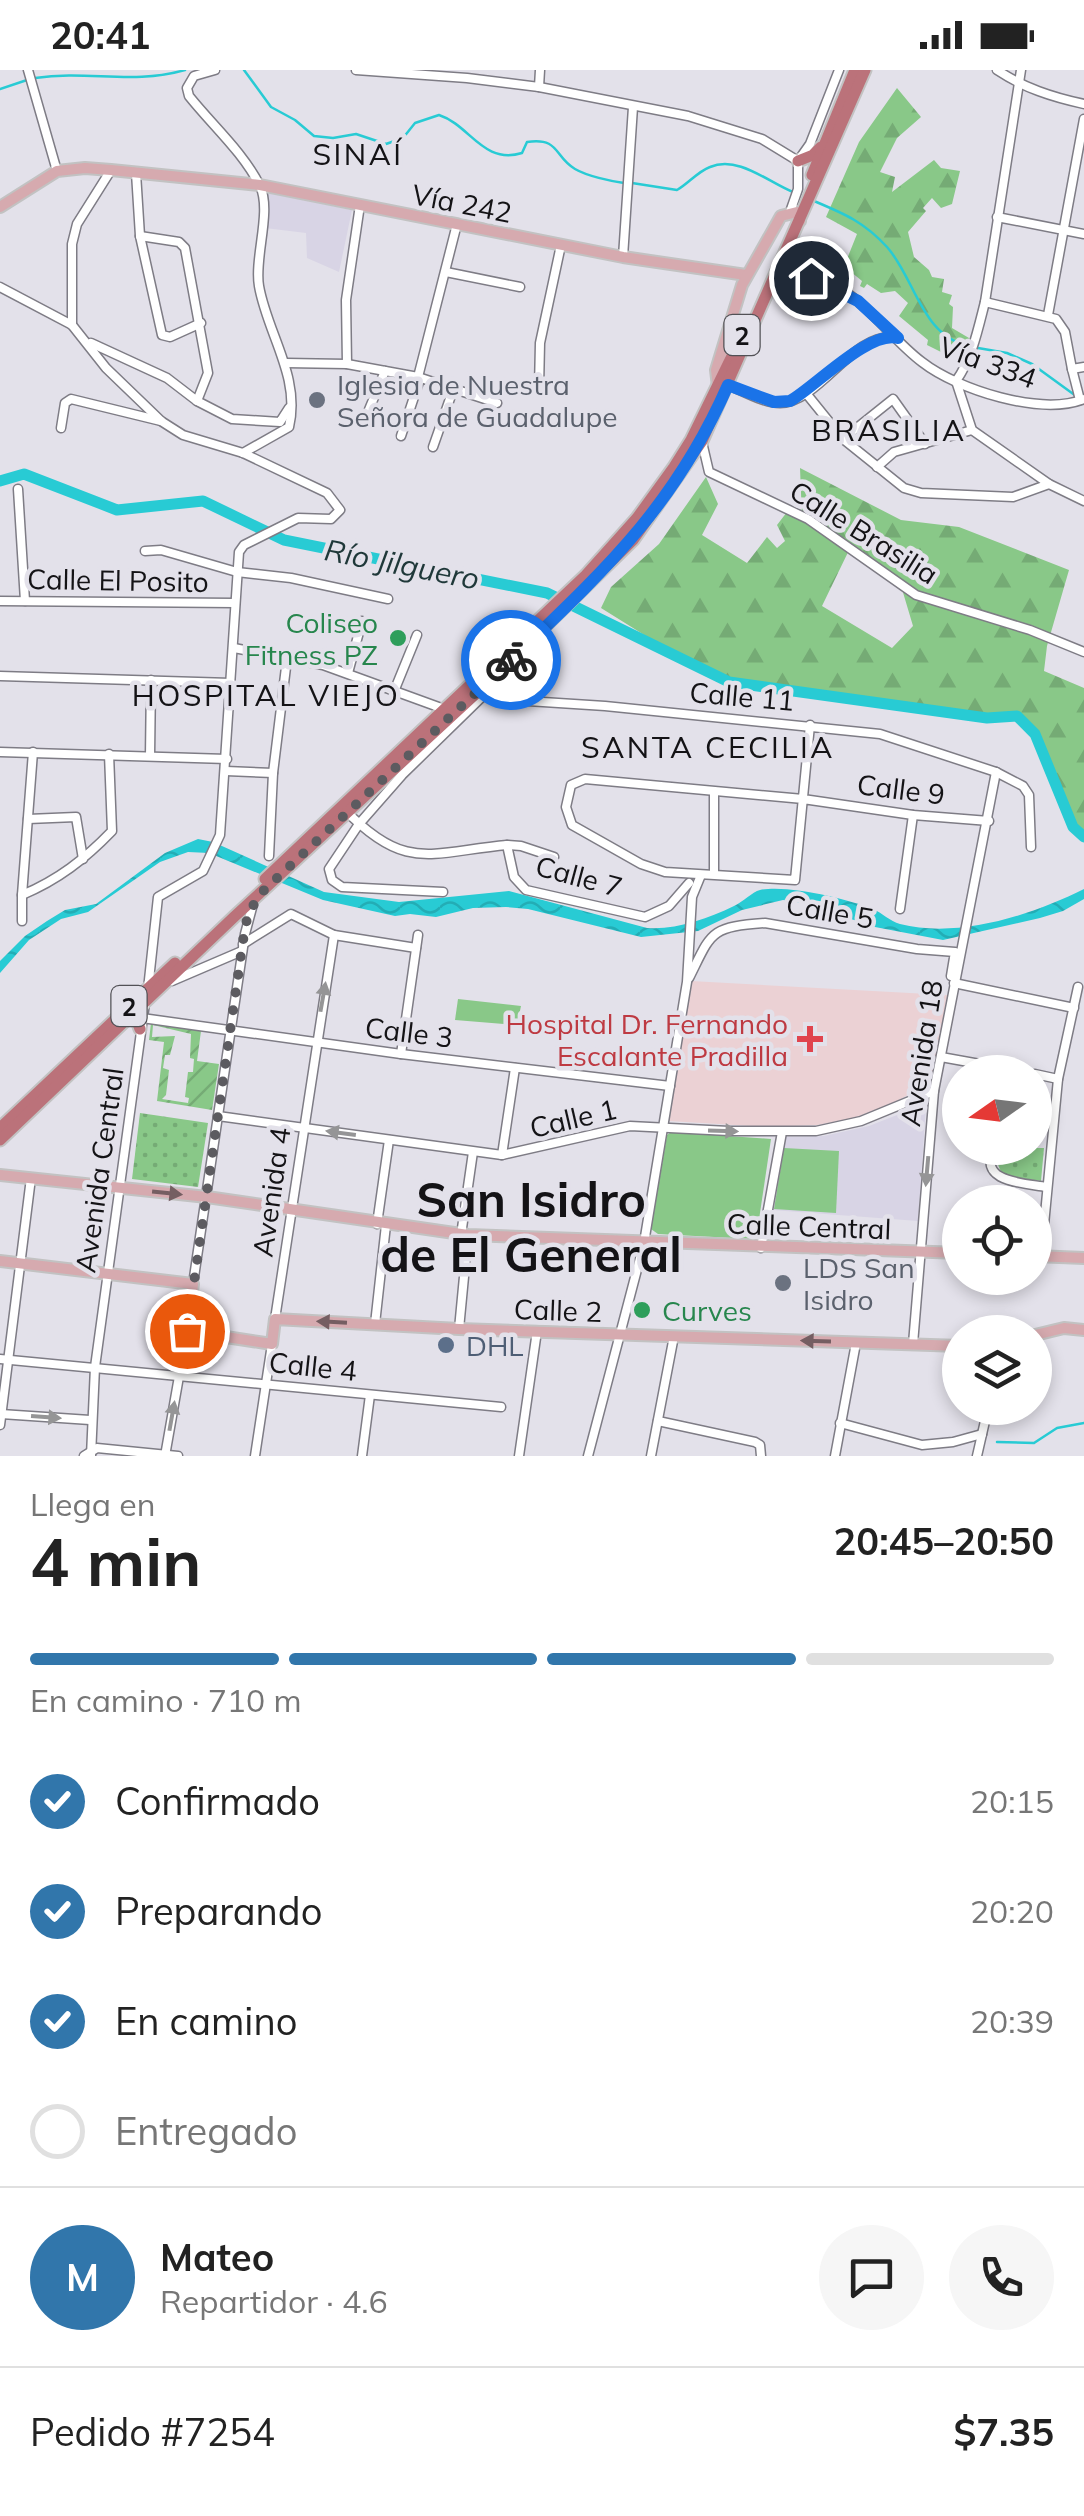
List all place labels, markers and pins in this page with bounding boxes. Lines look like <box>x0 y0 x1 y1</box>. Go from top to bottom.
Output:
pin <box>769 236 854 321</box>
place label: Iglesia de Nuestra Señora de Guadalupe <box>337 367 617 434</box>
marker: Iglesia de Nuestra Señora de Guadalupe <box>306 389 328 411</box>
place label: Coliseo Fitness PZ <box>245 605 378 672</box>
marker: Coliseo Fitness PZ <box>387 627 409 649</box>
place label: Hospital Dr. Fernando Escalante Pradilla <box>505 1006 788 1073</box>
marker: Hospital Dr. Fernando Escalante Pradilla <box>797 1026 823 1052</box>
place label: LDS San Isidro <box>803 1250 915 1317</box>
marker: LDS San Isidro <box>772 1272 794 1294</box>
pin <box>145 1289 230 1374</box>
place label: Curves <box>662 1293 752 1328</box>
marker: Curves <box>631 1299 653 1321</box>
place label: DHL <box>466 1328 524 1363</box>
marker: DHL <box>435 1334 457 1356</box>

